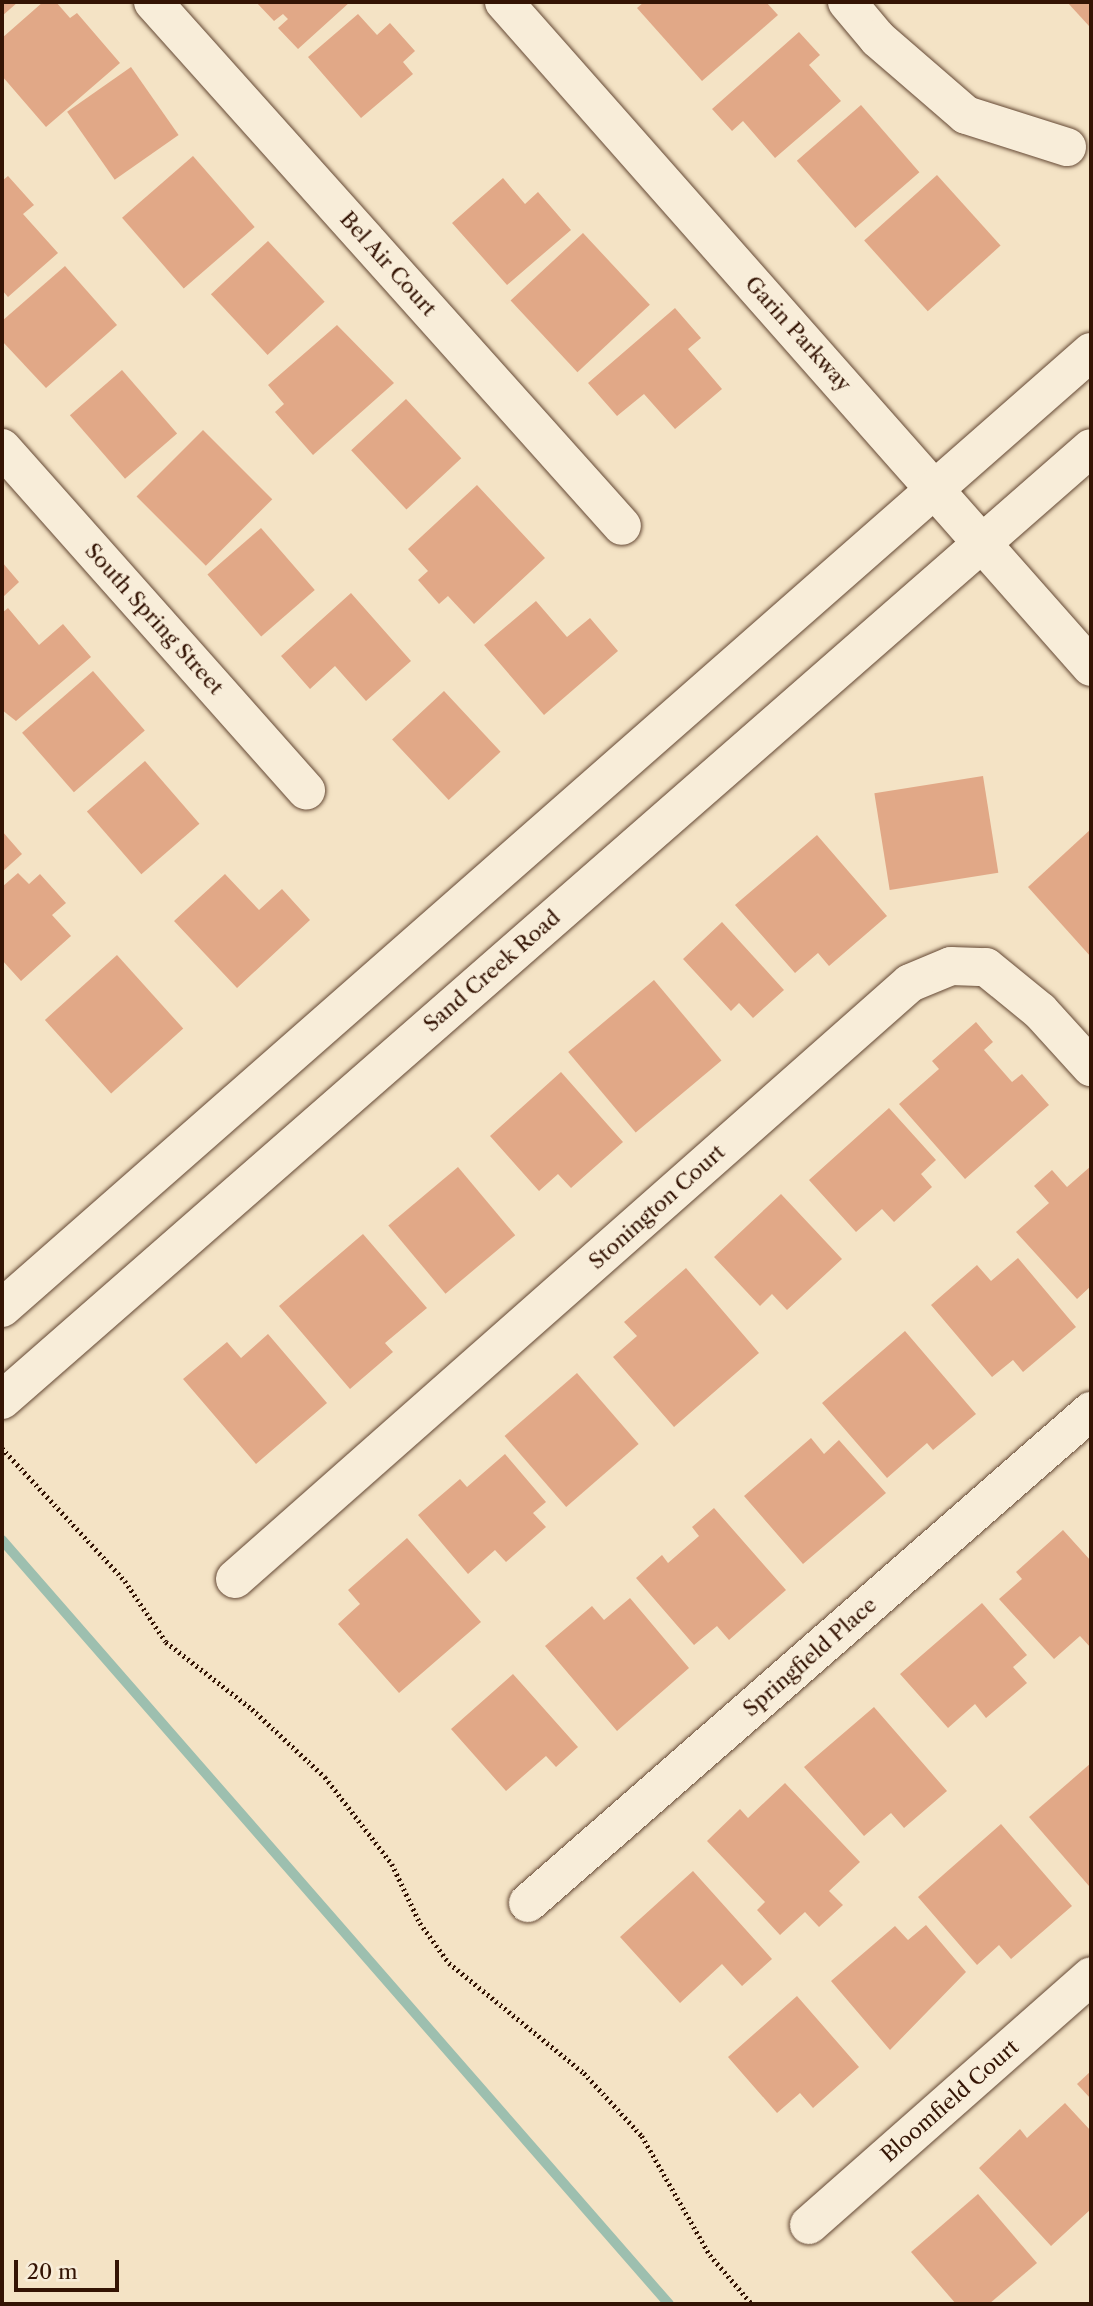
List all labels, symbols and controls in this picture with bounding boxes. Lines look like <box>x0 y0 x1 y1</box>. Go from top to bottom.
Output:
street label: Bel Air Court <box>334 206 442 322</box>
street label: Garin Parkway <box>740 271 856 397</box>
street label: South Spring Street <box>80 538 228 700</box>
street label: Sand Creek Road <box>418 905 566 1037</box>
street label: Stonington Court <box>584 1139 730 1275</box>
street label: Springfield Place <box>738 1592 882 1722</box>
street label: Bloomfield Court <box>876 2034 1024 2168</box>
scale bar <box>18 2246 122 2290</box>
text: 20 m <box>27 2259 78 2284</box>

